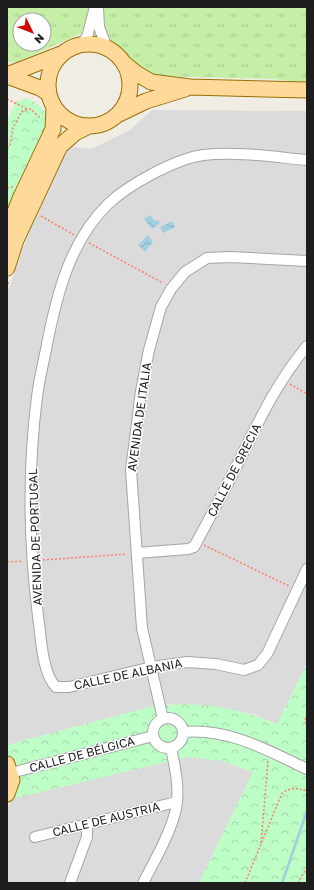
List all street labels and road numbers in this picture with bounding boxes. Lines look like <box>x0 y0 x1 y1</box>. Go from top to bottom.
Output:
street label: AVENIDA DE ITALIA <box>124 361 154 473</box>
street label: CALLE DE GRECIA <box>204 421 264 519</box>
street label: AVENIDA DE PORTUGAL <box>25 468 45 606</box>
street label: CALLE DE ALBANIA <box>72 655 184 693</box>
street label: CALLE DE BÉLGICA <box>28 733 136 775</box>
street label: CALLE DE AUSTRIA <box>51 798 161 840</box>

